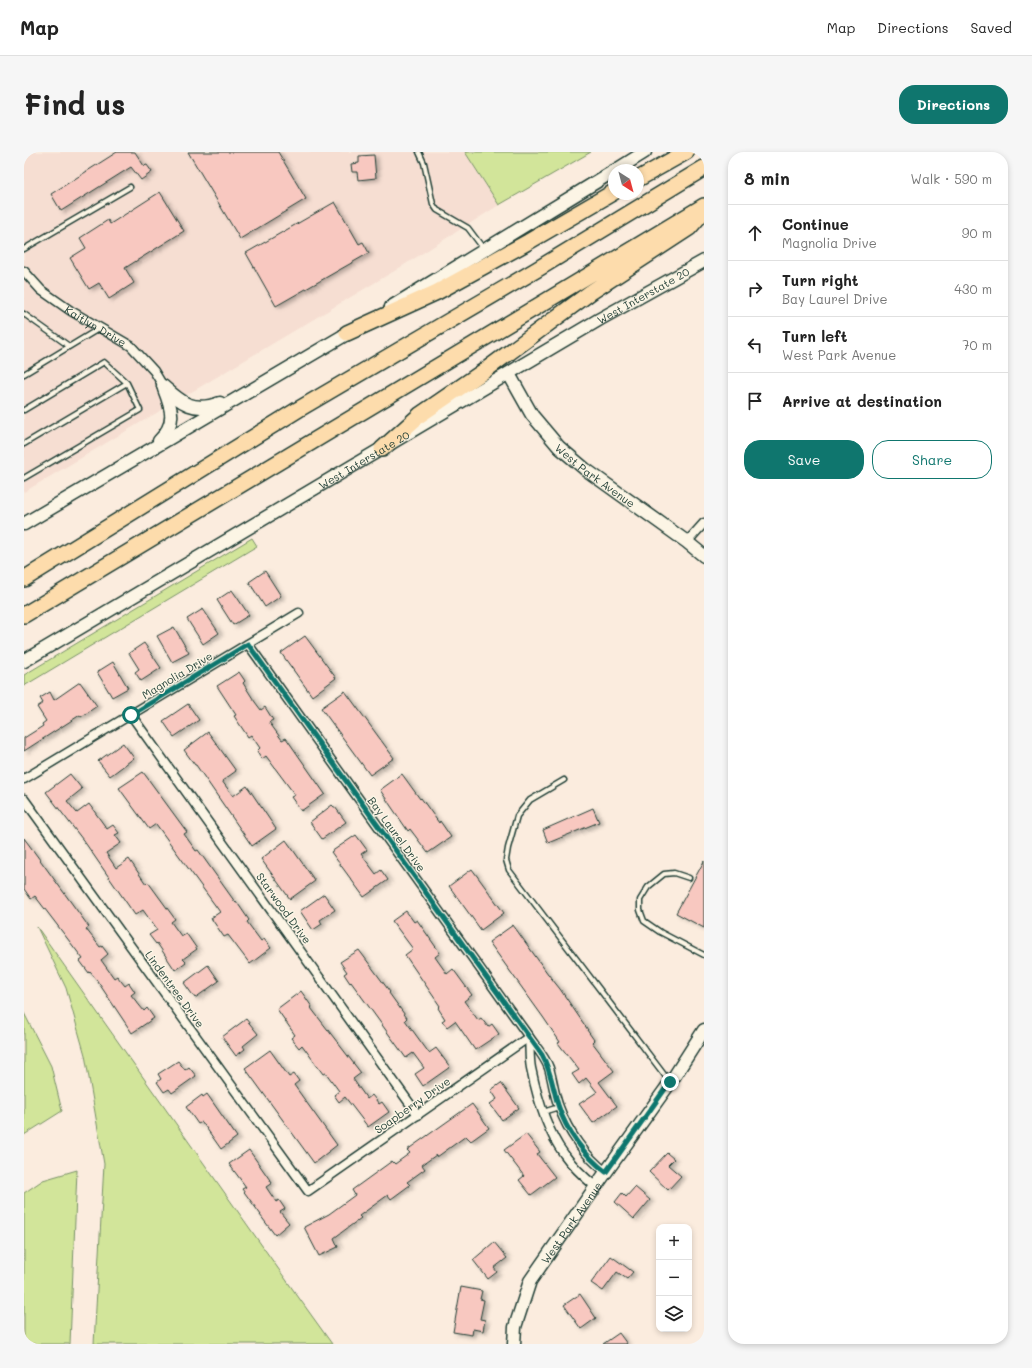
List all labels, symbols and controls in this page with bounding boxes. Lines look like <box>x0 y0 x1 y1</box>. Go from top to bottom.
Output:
text: Map <box>20 15 59 40</box>
text: Map <box>827 18 855 37</box>
text: Directions <box>877 18 948 37</box>
text: Saved <box>970 18 1012 37</box>
button: Directions <box>899 85 1008 124</box>
text: Find us <box>24 86 125 122</box>
north arrow <box>608 164 644 200</box>
text: 8 min <box>744 167 790 189</box>
text: Walk · 590 m <box>911 170 992 187</box>
text: Continue <box>782 214 849 234</box>
icon: ahead <box>744 222 766 244</box>
text: 90 m <box>962 224 992 241</box>
text: Magnolia Drive <box>782 234 877 251</box>
street label: West Interstate 20 <box>594 263 692 327</box>
text: Turn right <box>782 270 859 290</box>
icon: right <box>744 278 766 300</box>
text: 430 m <box>954 280 992 297</box>
text: Bay Laurel Drive <box>782 290 888 307</box>
street label: Kaitlyn Drive <box>62 302 130 350</box>
text: Turn left <box>782 326 847 346</box>
icon: left <box>744 334 766 356</box>
text: 70 m <box>962 336 992 353</box>
text: West Park Avenue <box>782 346 896 363</box>
icon: arrive <box>744 390 766 412</box>
text: Arrive at destination <box>782 391 942 411</box>
street label: West Interstate 20 <box>315 426 412 492</box>
street label: West Park Avenue <box>552 440 639 510</box>
button: Save <box>744 440 864 479</box>
button: Share <box>872 440 992 479</box>
street label: Magnolia Drive <box>139 648 215 702</box>
route start <box>122 706 140 724</box>
street label: Bay Laurel Drive <box>365 793 429 875</box>
street label: Starwood Drive <box>253 869 315 947</box>
street label: Lindentree Drive <box>142 947 208 1031</box>
street label: Soapberry Drive <box>371 1073 453 1137</box>
route end <box>661 1073 679 1091</box>
street label: West Park Avenue <box>537 1178 605 1266</box>
map controls <box>656 1224 692 1332</box>
button: + <box>656 1224 692 1260</box>
button: − <box>656 1260 692 1296</box>
button: layers <box>656 1296 692 1332</box>

